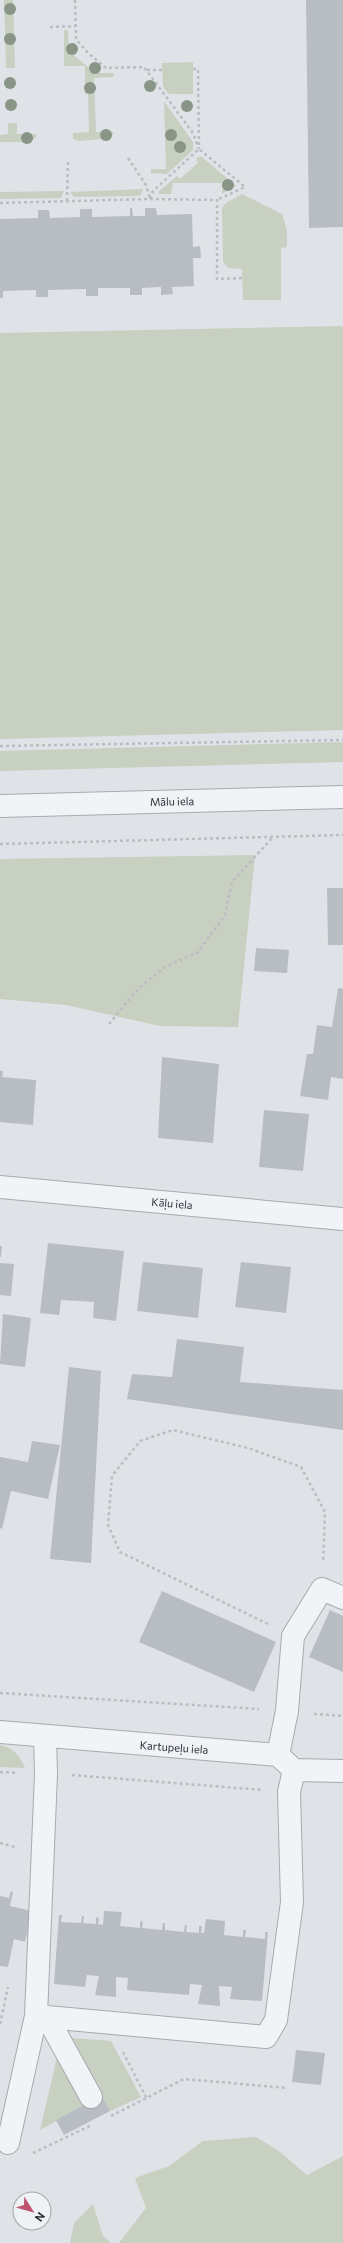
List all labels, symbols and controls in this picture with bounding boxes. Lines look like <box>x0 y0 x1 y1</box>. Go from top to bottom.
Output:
street label: Mālu iela <box>150 794 194 808</box>
street label: Kāļu iela <box>151 1195 193 1213</box>
street label: Kartupeļu iela <box>139 1738 209 1758</box>
north arrow <box>12 2191 52 2231</box>
text: N <box>33 2210 48 2225</box>

